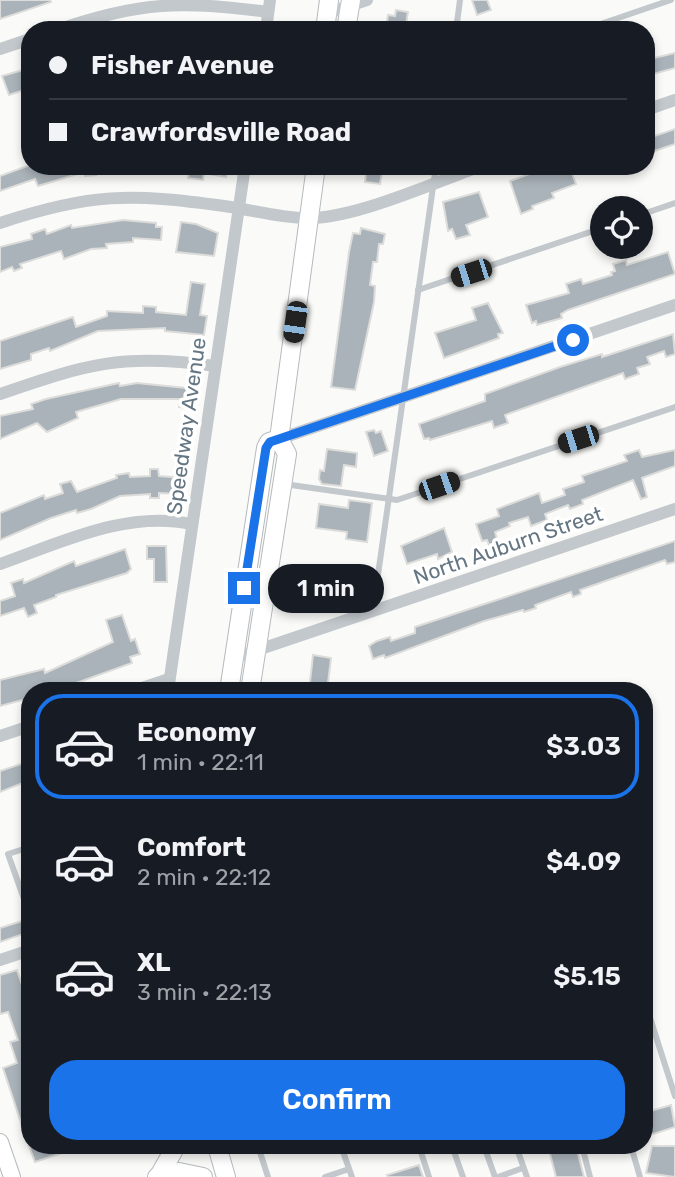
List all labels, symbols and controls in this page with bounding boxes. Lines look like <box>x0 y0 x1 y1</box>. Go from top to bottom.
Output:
text: Fisher Avenue <box>91 50 274 81</box>
text: Crawfordsville Road <box>91 117 351 148</box>
map controls <box>590 196 653 259</box>
button: locate <box>590 196 653 259</box>
car <box>448 257 495 289</box>
car <box>282 300 309 344</box>
route start <box>557 324 589 356</box>
street label: Speedway Avenue <box>161 336 211 516</box>
car <box>555 423 602 455</box>
car <box>416 469 463 503</box>
street label: North Auburn Street <box>410 501 606 589</box>
callout: 1 min <box>268 564 384 612</box>
route end <box>228 572 260 604</box>
text: 1 min <box>297 574 355 602</box>
icon: car <box>53 715 116 778</box>
text: Economy <box>137 717 256 748</box>
text: $3.03 <box>546 731 621 762</box>
text: 1 min · 22:11 <box>137 748 264 776</box>
icon: car <box>53 830 116 893</box>
text: Comfort <box>137 832 246 863</box>
text: $4.09 <box>546 846 621 877</box>
text: 2 min · 22:12 <box>137 863 271 891</box>
icon: car <box>53 945 116 1008</box>
text: XL <box>137 947 170 978</box>
text: $5.15 <box>553 961 621 992</box>
text: 3 min · 22:13 <box>137 978 272 1006</box>
button: Confirm <box>49 1060 625 1140</box>

